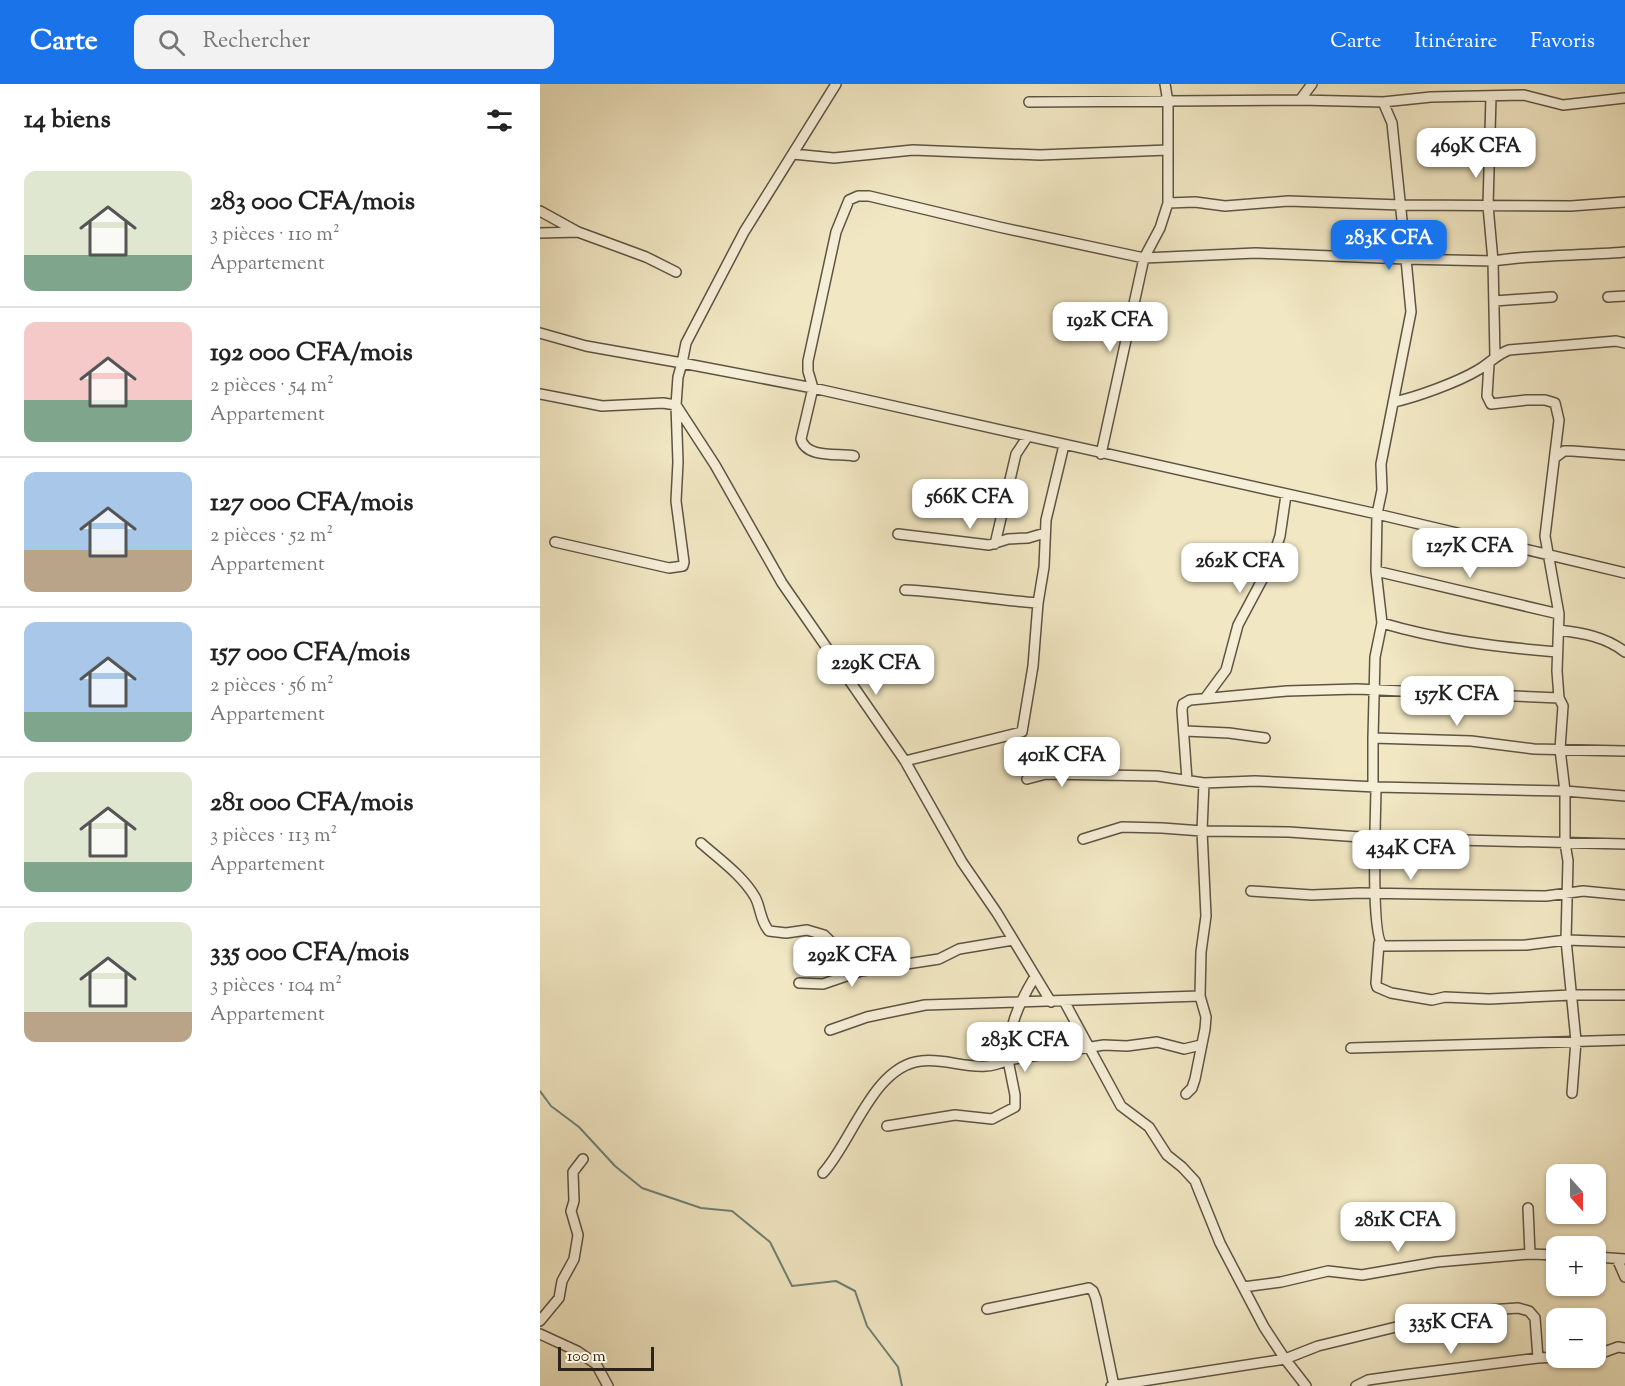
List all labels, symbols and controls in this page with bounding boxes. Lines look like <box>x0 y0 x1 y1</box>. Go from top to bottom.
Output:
search box <box>134 15 554 69</box>
text: Carte <box>30 22 98 62</box>
icon: search <box>155 26 188 59</box>
text: Rechercher <box>203 26 310 58</box>
text: Carte <box>1330 27 1381 57</box>
text: Itinéraire <box>1414 27 1497 57</box>
text: Favoris <box>1530 27 1595 57</box>
text: 14 biens <box>24 102 111 139</box>
icon: filters <box>483 104 516 137</box>
pin: 469K CFA <box>1414 128 1538 179</box>
text: 469K CFA <box>1431 133 1521 162</box>
text: 283 000 CFA/mois <box>210 184 415 221</box>
icon: home <box>72 195 144 267</box>
pin: 283K CFA <box>1327 220 1451 271</box>
text: 3 pièces · 110 m² <box>210 221 340 250</box>
text: 283K CFA <box>1345 225 1433 254</box>
text: Appartement <box>210 250 325 279</box>
pin: 192K CFA <box>1048 302 1172 353</box>
text: 192K CFA <box>1067 307 1153 336</box>
text: 192 000 CFA/mois <box>210 335 413 372</box>
icon: home <box>72 346 144 418</box>
text: 2 pièces · 54 m² <box>210 372 334 401</box>
text: Appartement <box>210 401 325 430</box>
pin: 566K CFA <box>908 479 1032 530</box>
text: 566K CFA <box>926 484 1014 513</box>
text: 127 000 CFA/mois <box>210 485 413 522</box>
icon: home <box>72 496 144 568</box>
text: 2 pièces · 52 m² <box>210 522 333 551</box>
pin: 127K CFA <box>1408 528 1532 579</box>
text: 127K CFA <box>1426 533 1514 562</box>
pin: 262K CFA <box>1178 543 1302 594</box>
text: 262K CFA <box>1195 548 1285 577</box>
text: Appartement <box>210 551 325 580</box>
text: 157 000 CFA/mois <box>210 635 410 672</box>
pin: 229K CFA <box>814 645 938 696</box>
icon: home <box>72 646 144 718</box>
text: 229K CFA <box>831 650 921 679</box>
text: 2 pièces · 56 m² <box>210 672 334 701</box>
pin: 157K CFA <box>1395 676 1519 727</box>
text: 157K CFA <box>1415 681 1499 710</box>
text: Appartement <box>210 701 325 730</box>
pin: 401K CFA <box>1000 737 1124 788</box>
text: 401K CFA <box>1018 742 1106 771</box>
text: 281 000 CFA/mois <box>210 785 413 822</box>
icon: home <box>72 796 144 868</box>
text: 3 pièces · 113 m² <box>210 822 337 851</box>
pin: 434K CFA <box>1349 830 1473 881</box>
text: 434K CFA <box>1366 835 1456 864</box>
text: Appartement <box>210 851 325 880</box>
text: 335 000 CFA/mois <box>210 935 409 972</box>
pin: 292K CFA <box>790 937 914 988</box>
text: 292K CFA <box>807 942 897 971</box>
icon: home <box>72 946 144 1018</box>
text: 3 pièces · 104 m² <box>210 972 342 1001</box>
text: Appartement <box>210 1001 325 1030</box>
pin: 283K CFA <box>963 1022 1087 1073</box>
text: 283K CFA <box>981 1027 1069 1056</box>
north arrow <box>1546 1164 1606 1224</box>
map controls <box>1546 1164 1606 1368</box>
pin: 281K CFA <box>1336 1202 1460 1253</box>
text: 281K CFA <box>1354 1207 1442 1236</box>
button: + <box>1546 1236 1606 1296</box>
pin: 335K CFA <box>1389 1304 1513 1355</box>
button: − <box>1546 1308 1606 1368</box>
text: 335K CFA <box>1409 1309 1493 1338</box>
scale bar <box>558 1344 654 1372</box>
text: 100 m <box>567 1346 606 1369</box>

